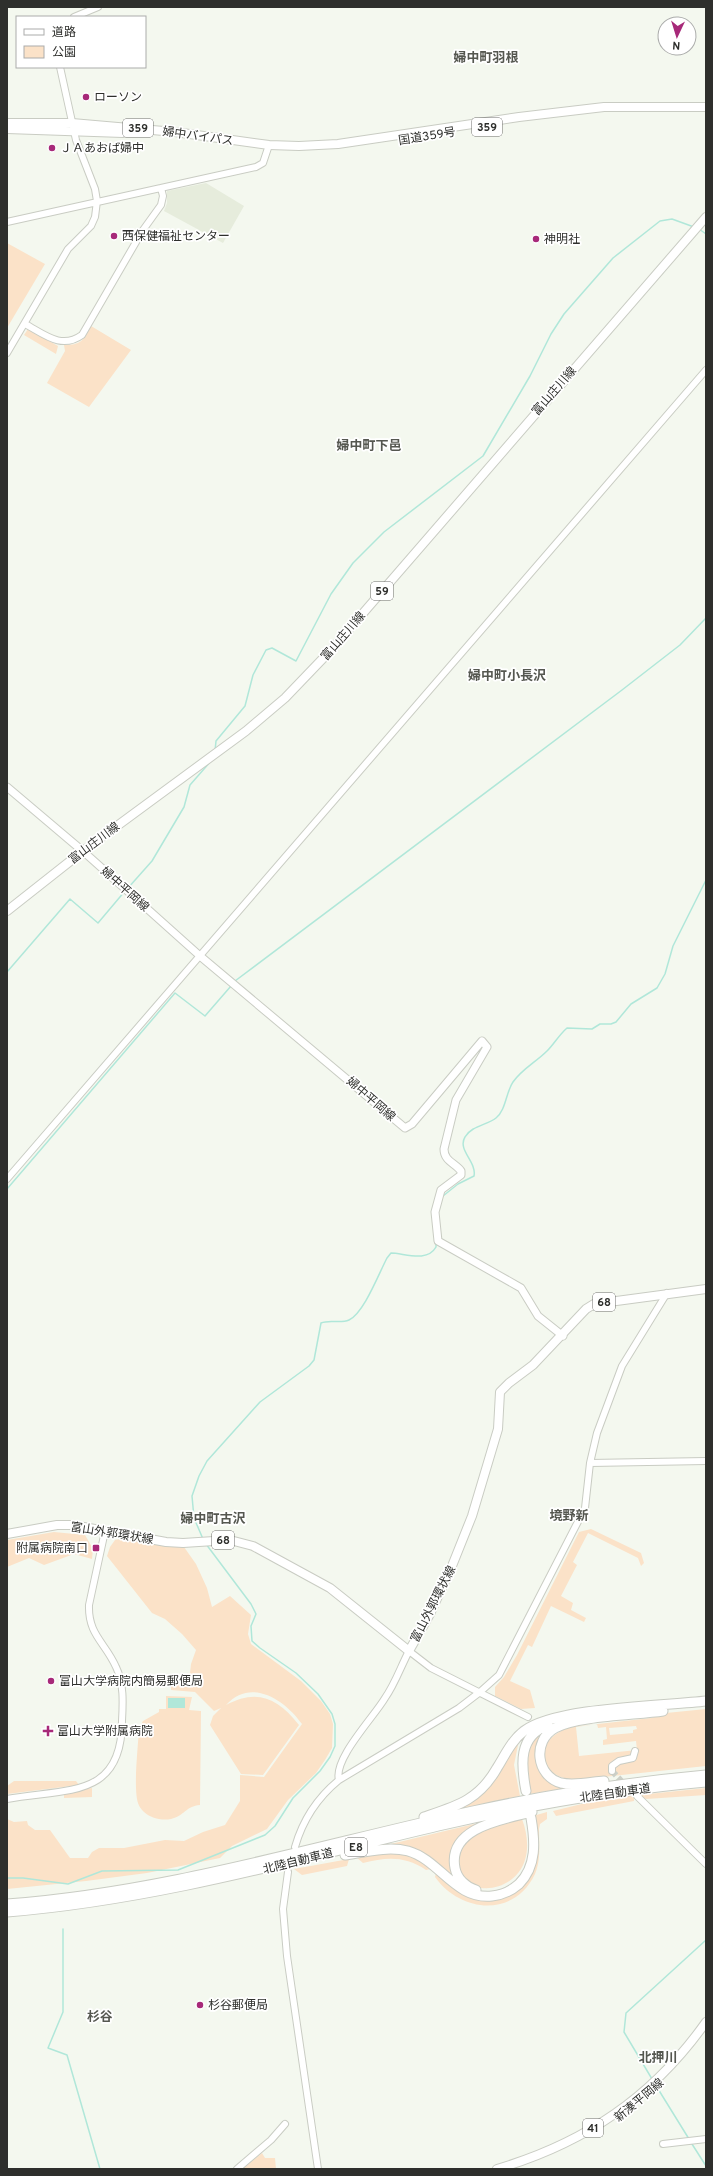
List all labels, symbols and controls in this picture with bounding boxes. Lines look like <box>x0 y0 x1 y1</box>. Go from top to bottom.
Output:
legend <box>16 16 146 68</box>
north arrow <box>657 16 697 56</box>
text: 道路 <box>52 25 76 41</box>
text: N <box>672 38 681 52</box>
text: 公園 <box>52 45 76 61</box>
district label: 婦中町羽根 <box>453 50 519 67</box>
place label: ローソン <box>94 90 142 106</box>
marker: ローソン <box>81 92 91 102</box>
road number: 359 <box>472 118 502 136</box>
road number: 359 <box>123 119 153 137</box>
street label: 婦中バイパス <box>161 124 235 150</box>
street label: 国道359号 <box>397 125 457 149</box>
place label: ＪＡあおば婦中 <box>60 141 144 157</box>
marker: ＪＡあおば婦中 <box>47 143 57 153</box>
place label: 西保健福祉センター <box>122 229 230 245</box>
marker: 西保健福祉センター <box>109 231 119 241</box>
place label: 神明社 <box>544 232 580 248</box>
marker: 神明社 <box>531 234 541 244</box>
street label: 富山庄川線 <box>529 364 580 420</box>
district label: 婦中町下邑 <box>336 438 402 455</box>
road number: 59 <box>371 582 393 600</box>
street label: 富山庄川線 <box>318 609 369 665</box>
district label: 婦中町小長沢 <box>468 668 546 685</box>
street label: 富山庄川線 <box>66 819 123 868</box>
street label: 婦中平岡線 <box>97 864 152 916</box>
street label: 婦中平岡線 <box>342 1074 398 1125</box>
road number: 68 <box>593 1293 615 1311</box>
district label: 境野新 <box>549 1508 589 1525</box>
district label: 婦中町古沢 <box>180 1511 246 1528</box>
street label: 富山外郭環状線 <box>69 1520 155 1548</box>
road number: 68 <box>212 1531 234 1549</box>
place label: 附属病院南口 <box>16 1541 88 1557</box>
marker: 附属病院南口 <box>91 1543 101 1553</box>
street label: 富山外郭環状線 <box>408 1563 460 1646</box>
place label: 富山大学病院内簡易郵便局 <box>59 1674 203 1690</box>
marker: 富山大学病院内簡易郵便局 <box>46 1676 56 1686</box>
place label: 富山大学附属病院 <box>57 1724 153 1740</box>
marker: 富山大学附属病院 <box>42 1725 54 1737</box>
street label: 北陸自動車道 <box>578 1781 652 1807</box>
road number: E8 <box>345 1838 367 1856</box>
street label: 北陸自動車道 <box>261 1845 335 1878</box>
place label: 杉谷郵便局 <box>208 1998 268 2014</box>
marker: 杉谷郵便局 <box>195 2000 205 2010</box>
district label: 杉谷 <box>87 2010 113 2026</box>
district label: 北押川 <box>638 2050 678 2067</box>
street label: 新湊平岡線 <box>612 2075 668 2126</box>
road number: 41 <box>583 2119 603 2137</box>

